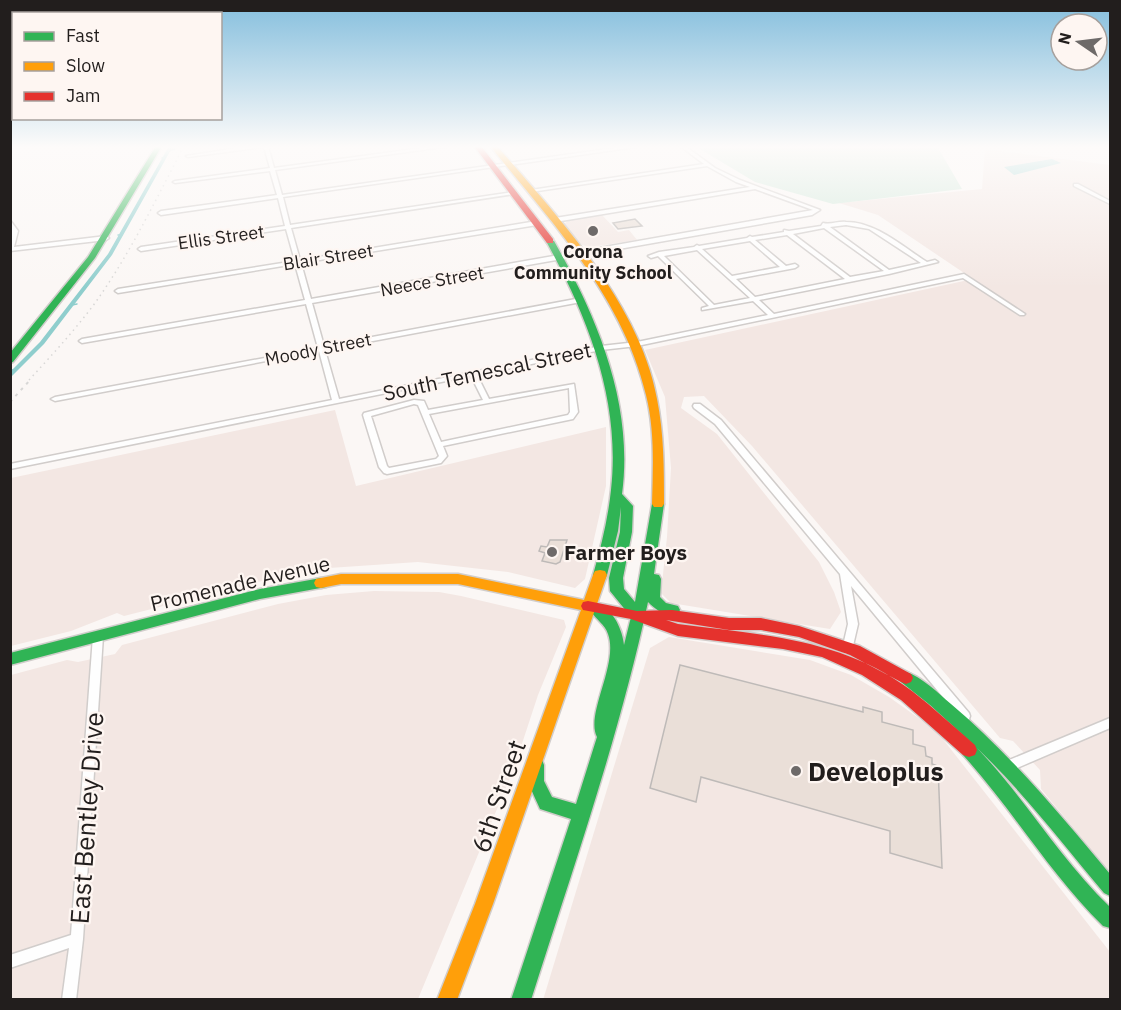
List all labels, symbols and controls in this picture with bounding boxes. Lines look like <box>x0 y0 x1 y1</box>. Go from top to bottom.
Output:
legend <box>12 12 222 120</box>
north arrow <box>1049 12 1109 72</box>
text: Fast <box>66 24 100 47</box>
text: N <box>1053 30 1076 46</box>
text: Slow <box>66 54 105 77</box>
text: Jam <box>66 84 101 107</box>
street label: Ellis Street <box>176 220 266 254</box>
marker: Corona Community School <box>586 224 600 238</box>
street label: Blair Street <box>281 239 375 275</box>
place label: Corona Community School <box>514 240 673 284</box>
street label: Neece Street <box>378 261 486 301</box>
street label: Moody Street <box>263 327 373 371</box>
street label: South Temescal Street <box>380 335 594 407</box>
place label: Farmer Boys <box>564 538 687 566</box>
marker: Farmer Boys <box>545 545 559 559</box>
street label: Promenade Avenue <box>147 549 333 617</box>
street label: East Bentley Drive <box>62 711 110 925</box>
street label: 6th Street <box>463 735 533 857</box>
place label: Developlus <box>808 754 944 788</box>
marker: Developlus <box>789 764 803 778</box>

